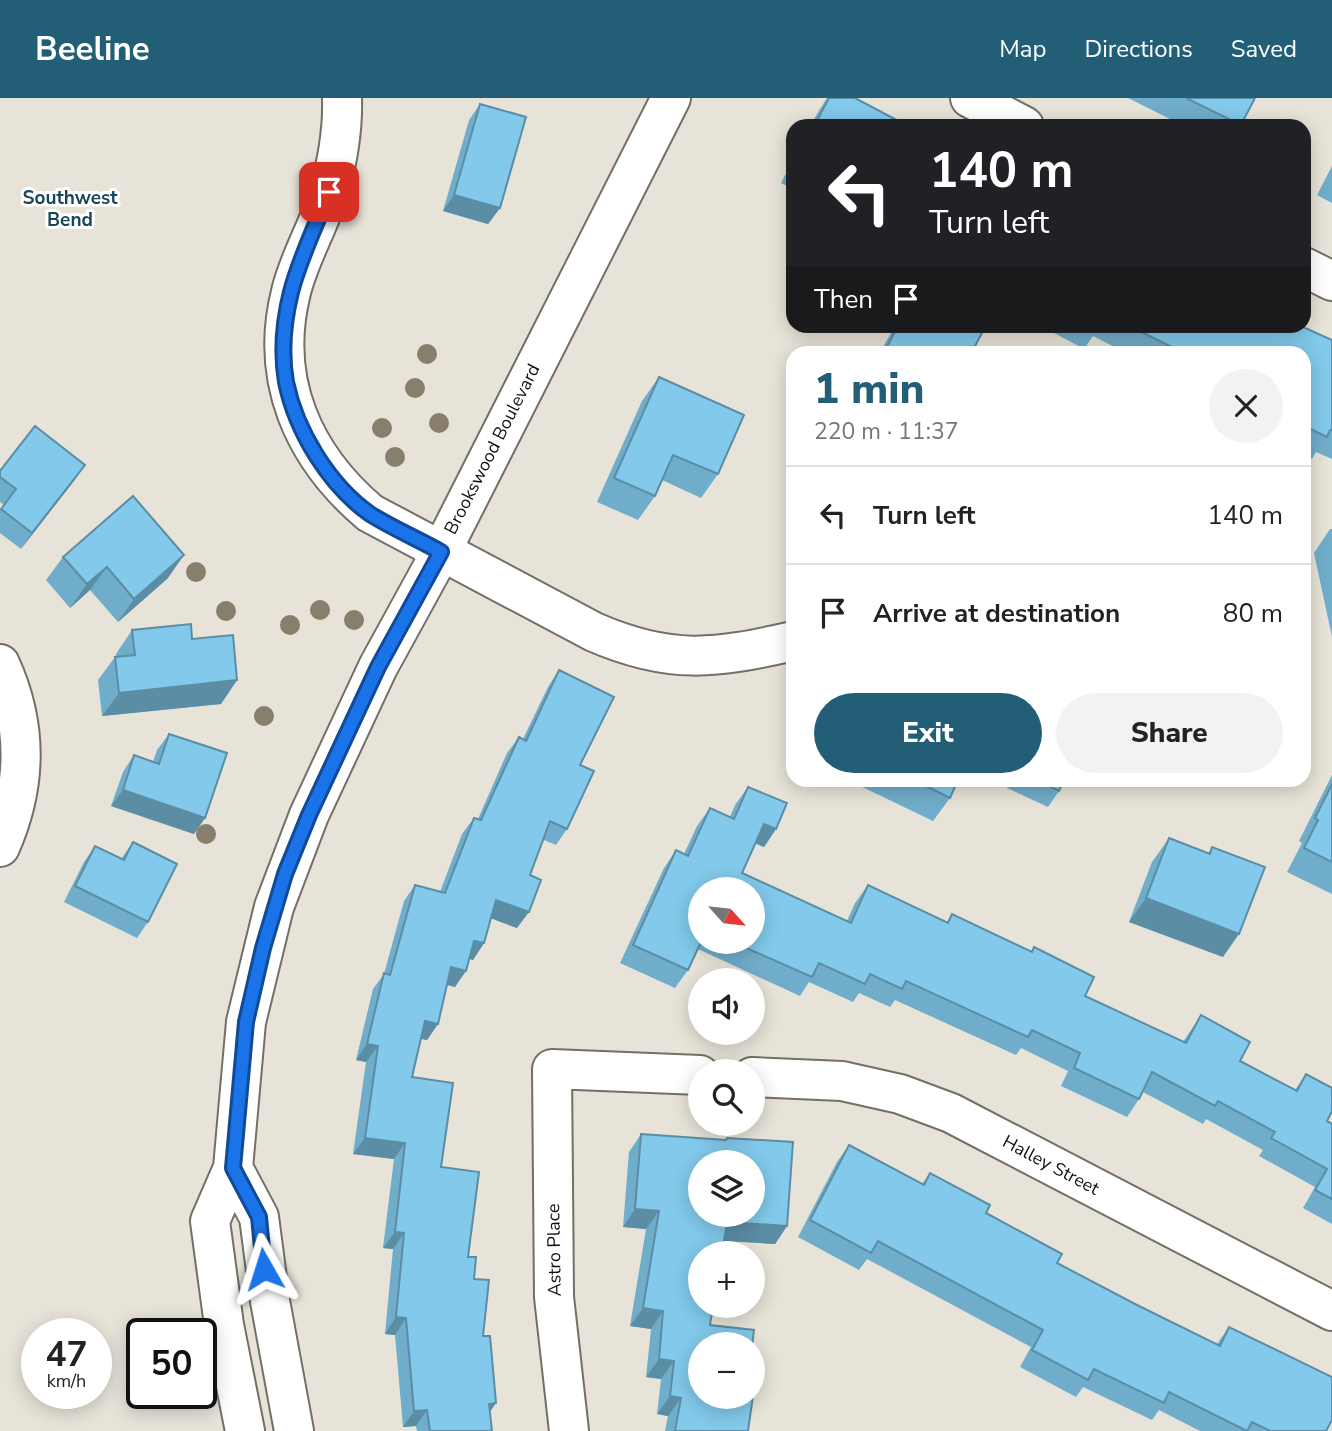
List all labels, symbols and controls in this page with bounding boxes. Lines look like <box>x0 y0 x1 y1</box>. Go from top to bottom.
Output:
text: Beeline <box>35 27 150 72</box>
text: Map <box>999 33 1046 65</box>
text: Directions <box>1084 33 1193 65</box>
text: Saved <box>1231 33 1297 65</box>
text: 140 m <box>929 137 1073 204</box>
icon: left <box>814 147 905 238</box>
pin <box>299 162 359 222</box>
icon: arrive <box>310 173 348 211</box>
district label: Southwest Bend <box>22 185 118 233</box>
text: Turn left <box>929 201 1049 244</box>
icon: arrive <box>887 280 925 318</box>
text: Then <box>814 282 873 317</box>
street label: Brookswood Boulevard <box>439 360 545 538</box>
text: 1 min <box>814 361 924 418</box>
button: close <box>1209 369 1283 443</box>
text: 220 m · 11:37 <box>814 416 959 447</box>
icon: left <box>814 496 852 534</box>
text: Turn left <box>873 498 976 533</box>
text: 140 m <box>1207 498 1283 533</box>
icon: arrive <box>814 594 852 632</box>
text: Arrive at destination <box>873 596 1120 631</box>
text: 80 m <box>1223 596 1283 631</box>
button: Exit <box>814 693 1042 773</box>
button: Share <box>1056 693 1283 773</box>
north arrow <box>688 877 765 954</box>
map controls <box>688 877 765 1409</box>
button: sound <box>688 968 765 1045</box>
button: search <box>688 1059 765 1136</box>
street label: Halley Street <box>998 1129 1104 1201</box>
button: layers <box>688 1150 765 1227</box>
street label: Astro Place <box>541 1203 567 1297</box>
position arrow <box>227 1232 301 1306</box>
button: + <box>688 1241 765 1318</box>
speed limit sign: 50 <box>126 1318 217 1409</box>
text: 47 <box>45 1331 88 1378</box>
button: − <box>688 1332 765 1409</box>
text: km/h <box>47 1369 86 1393</box>

